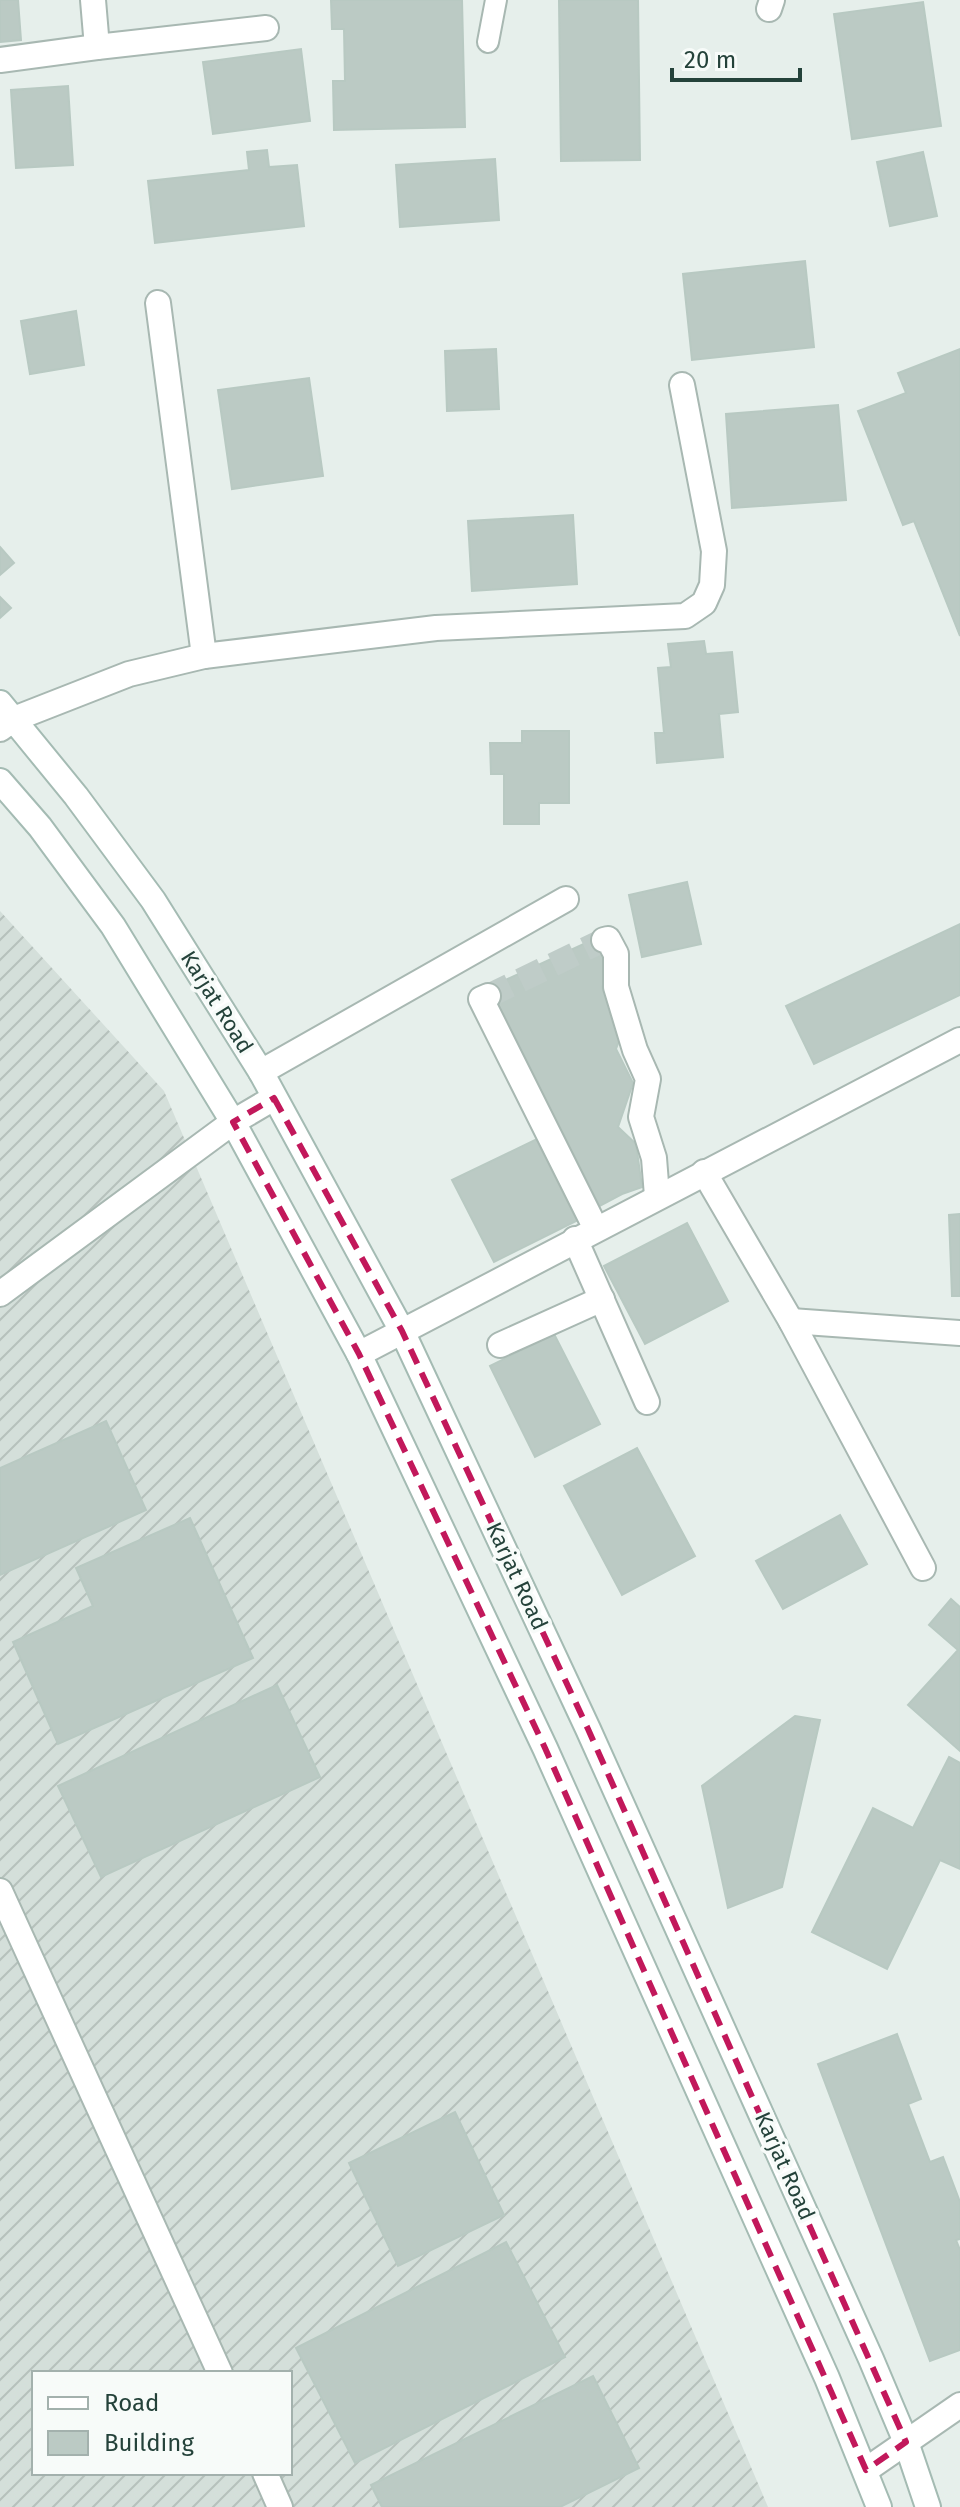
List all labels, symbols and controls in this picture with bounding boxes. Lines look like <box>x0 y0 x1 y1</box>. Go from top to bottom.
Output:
scale bar <box>672 32 800 82</box>
text: 20 m <box>684 46 736 74</box>
street label: Karjat Road <box>175 946 259 1058</box>
street label: Karjat Road <box>480 1518 554 1634</box>
street label: Karjat Road <box>749 2108 821 2224</box>
legend <box>32 2371 292 2475</box>
text: Road <box>104 2389 159 2417</box>
text: Building <box>104 2429 194 2457</box>

